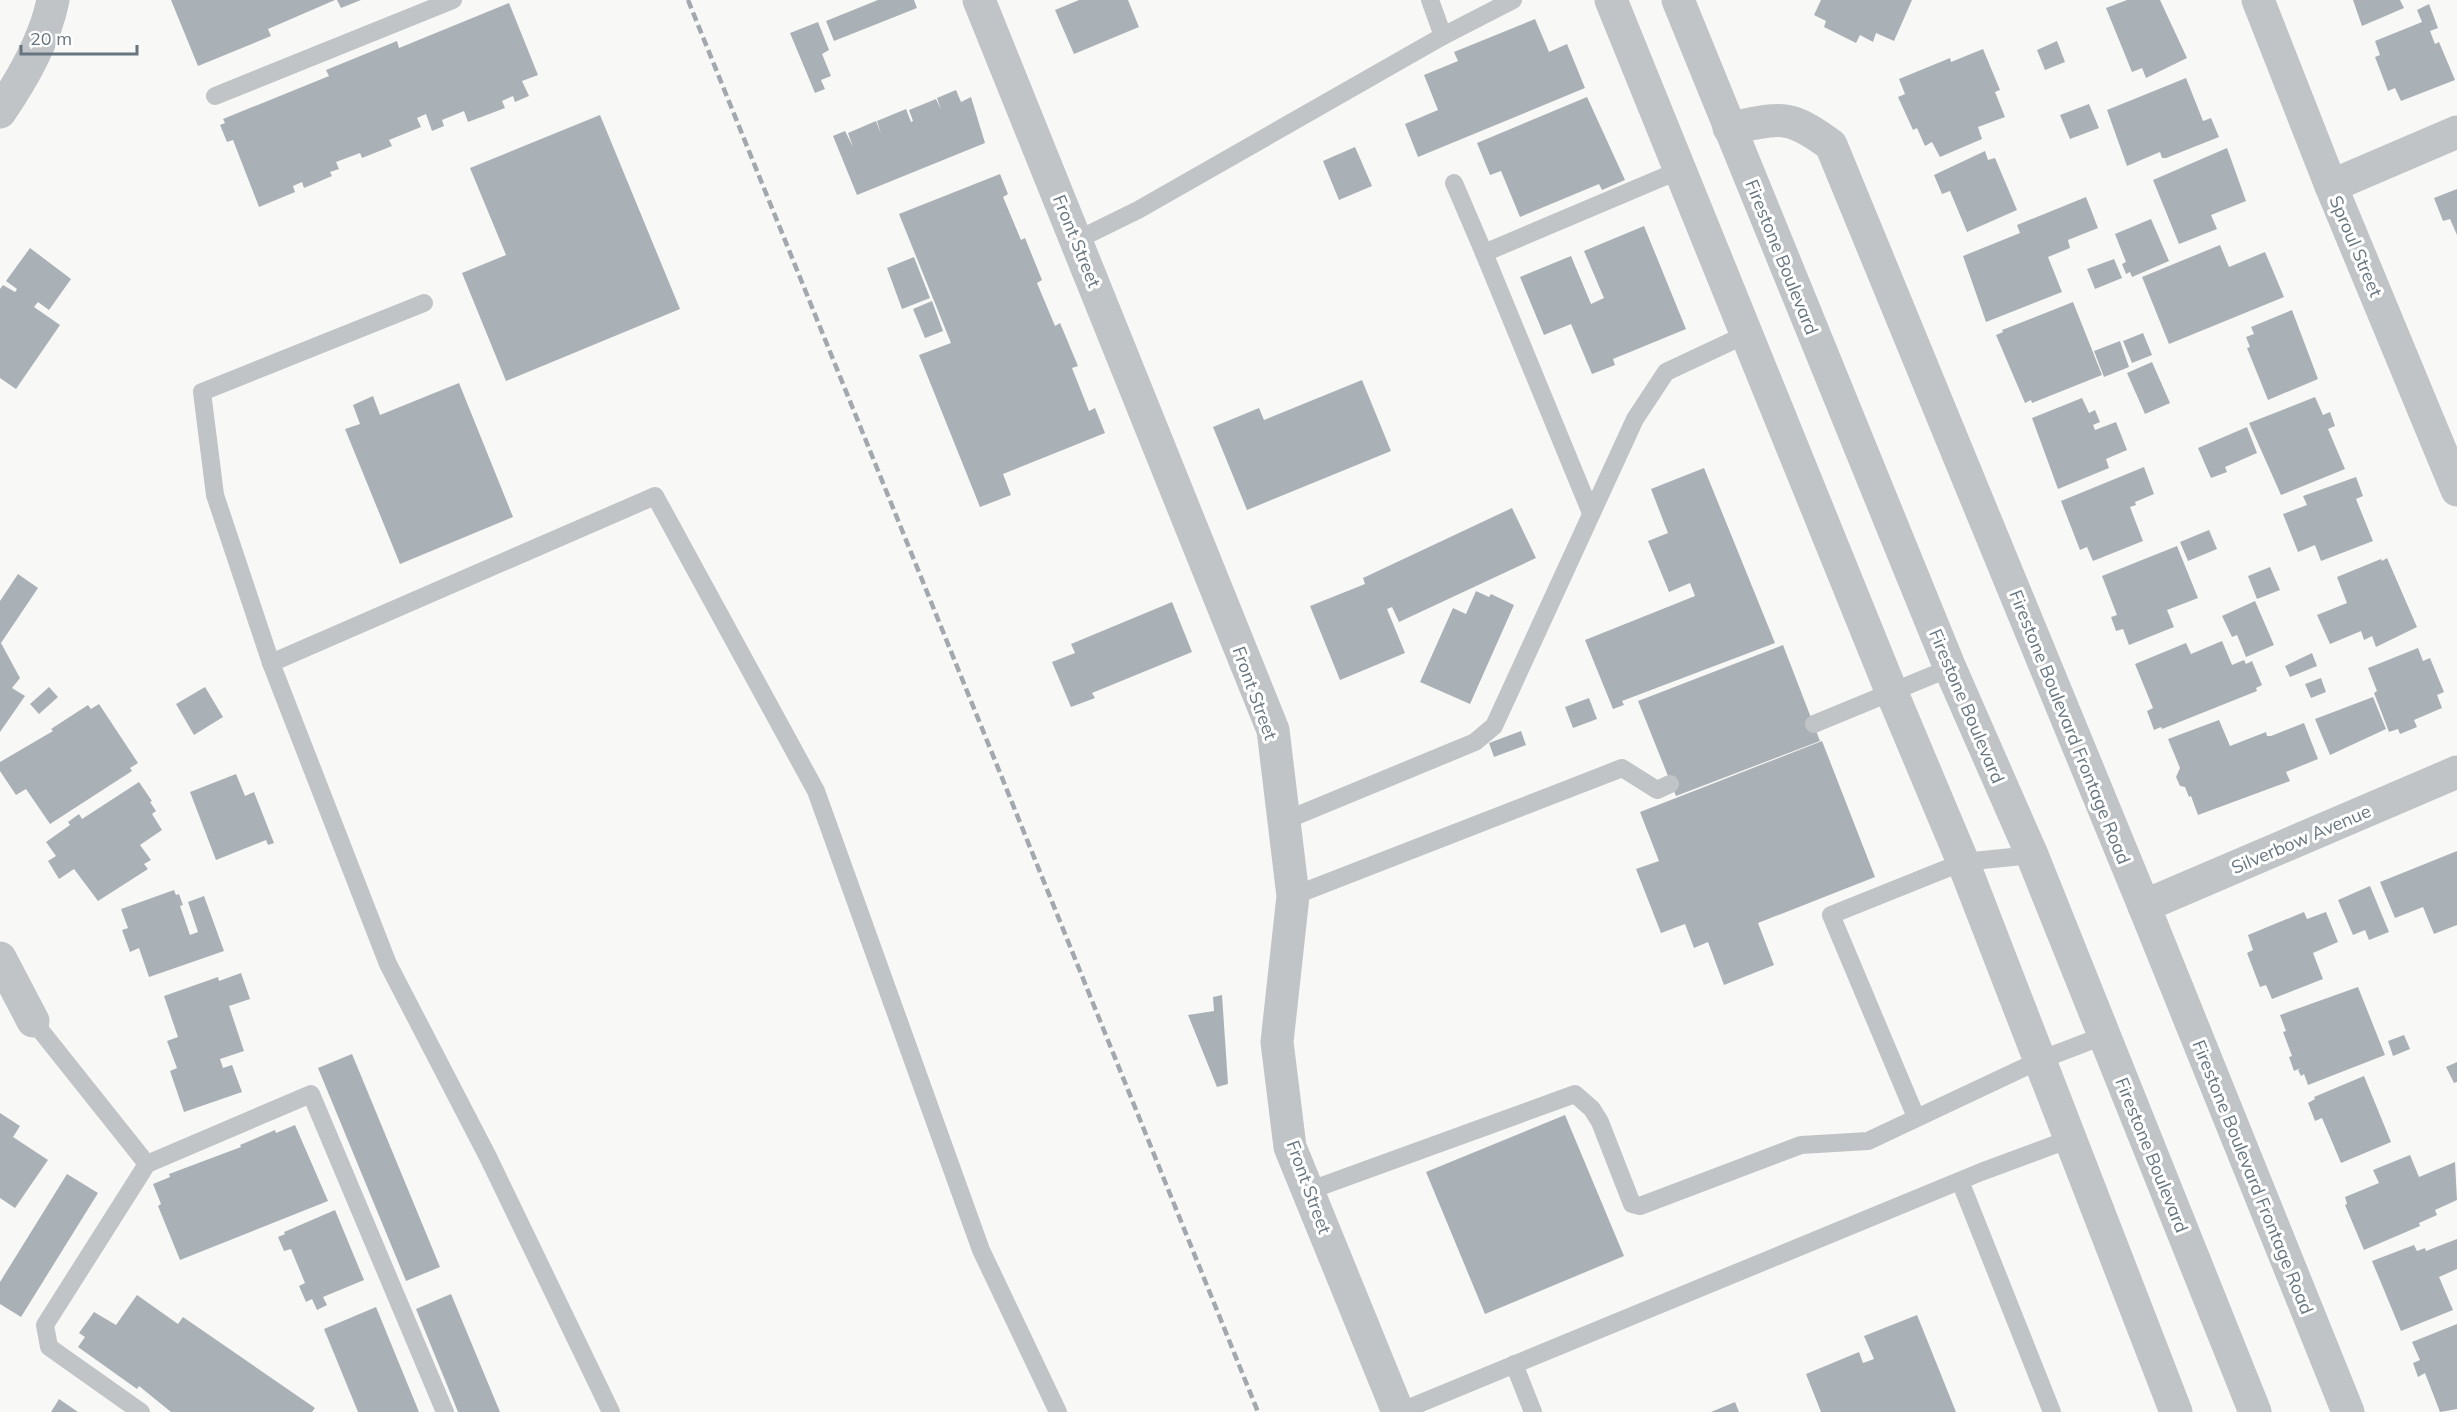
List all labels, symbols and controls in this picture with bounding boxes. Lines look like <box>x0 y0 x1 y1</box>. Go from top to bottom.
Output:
scale bar <box>21 18 136 56</box>
text: 20 m <box>30 27 72 50</box>
street label: Firestone Boulevard <box>1740 176 1824 338</box>
street label: Front Street <box>1048 191 1106 291</box>
street label: Sproul Street <box>2324 192 2388 300</box>
street label: Firestone Boulevard Frontage Road <box>2004 587 2136 867</box>
street label: Firestone Boulevard <box>1924 625 2010 787</box>
street label: Front Street <box>1227 643 1283 743</box>
street label: Silverbow Avenue <box>2228 799 2374 879</box>
street label: Firestone Boulevard Frontage Road <box>2187 1037 2319 1317</box>
street label: Firestone Boulevard <box>2110 1074 2194 1236</box>
street label: Front Street <box>1281 1137 1337 1237</box>

